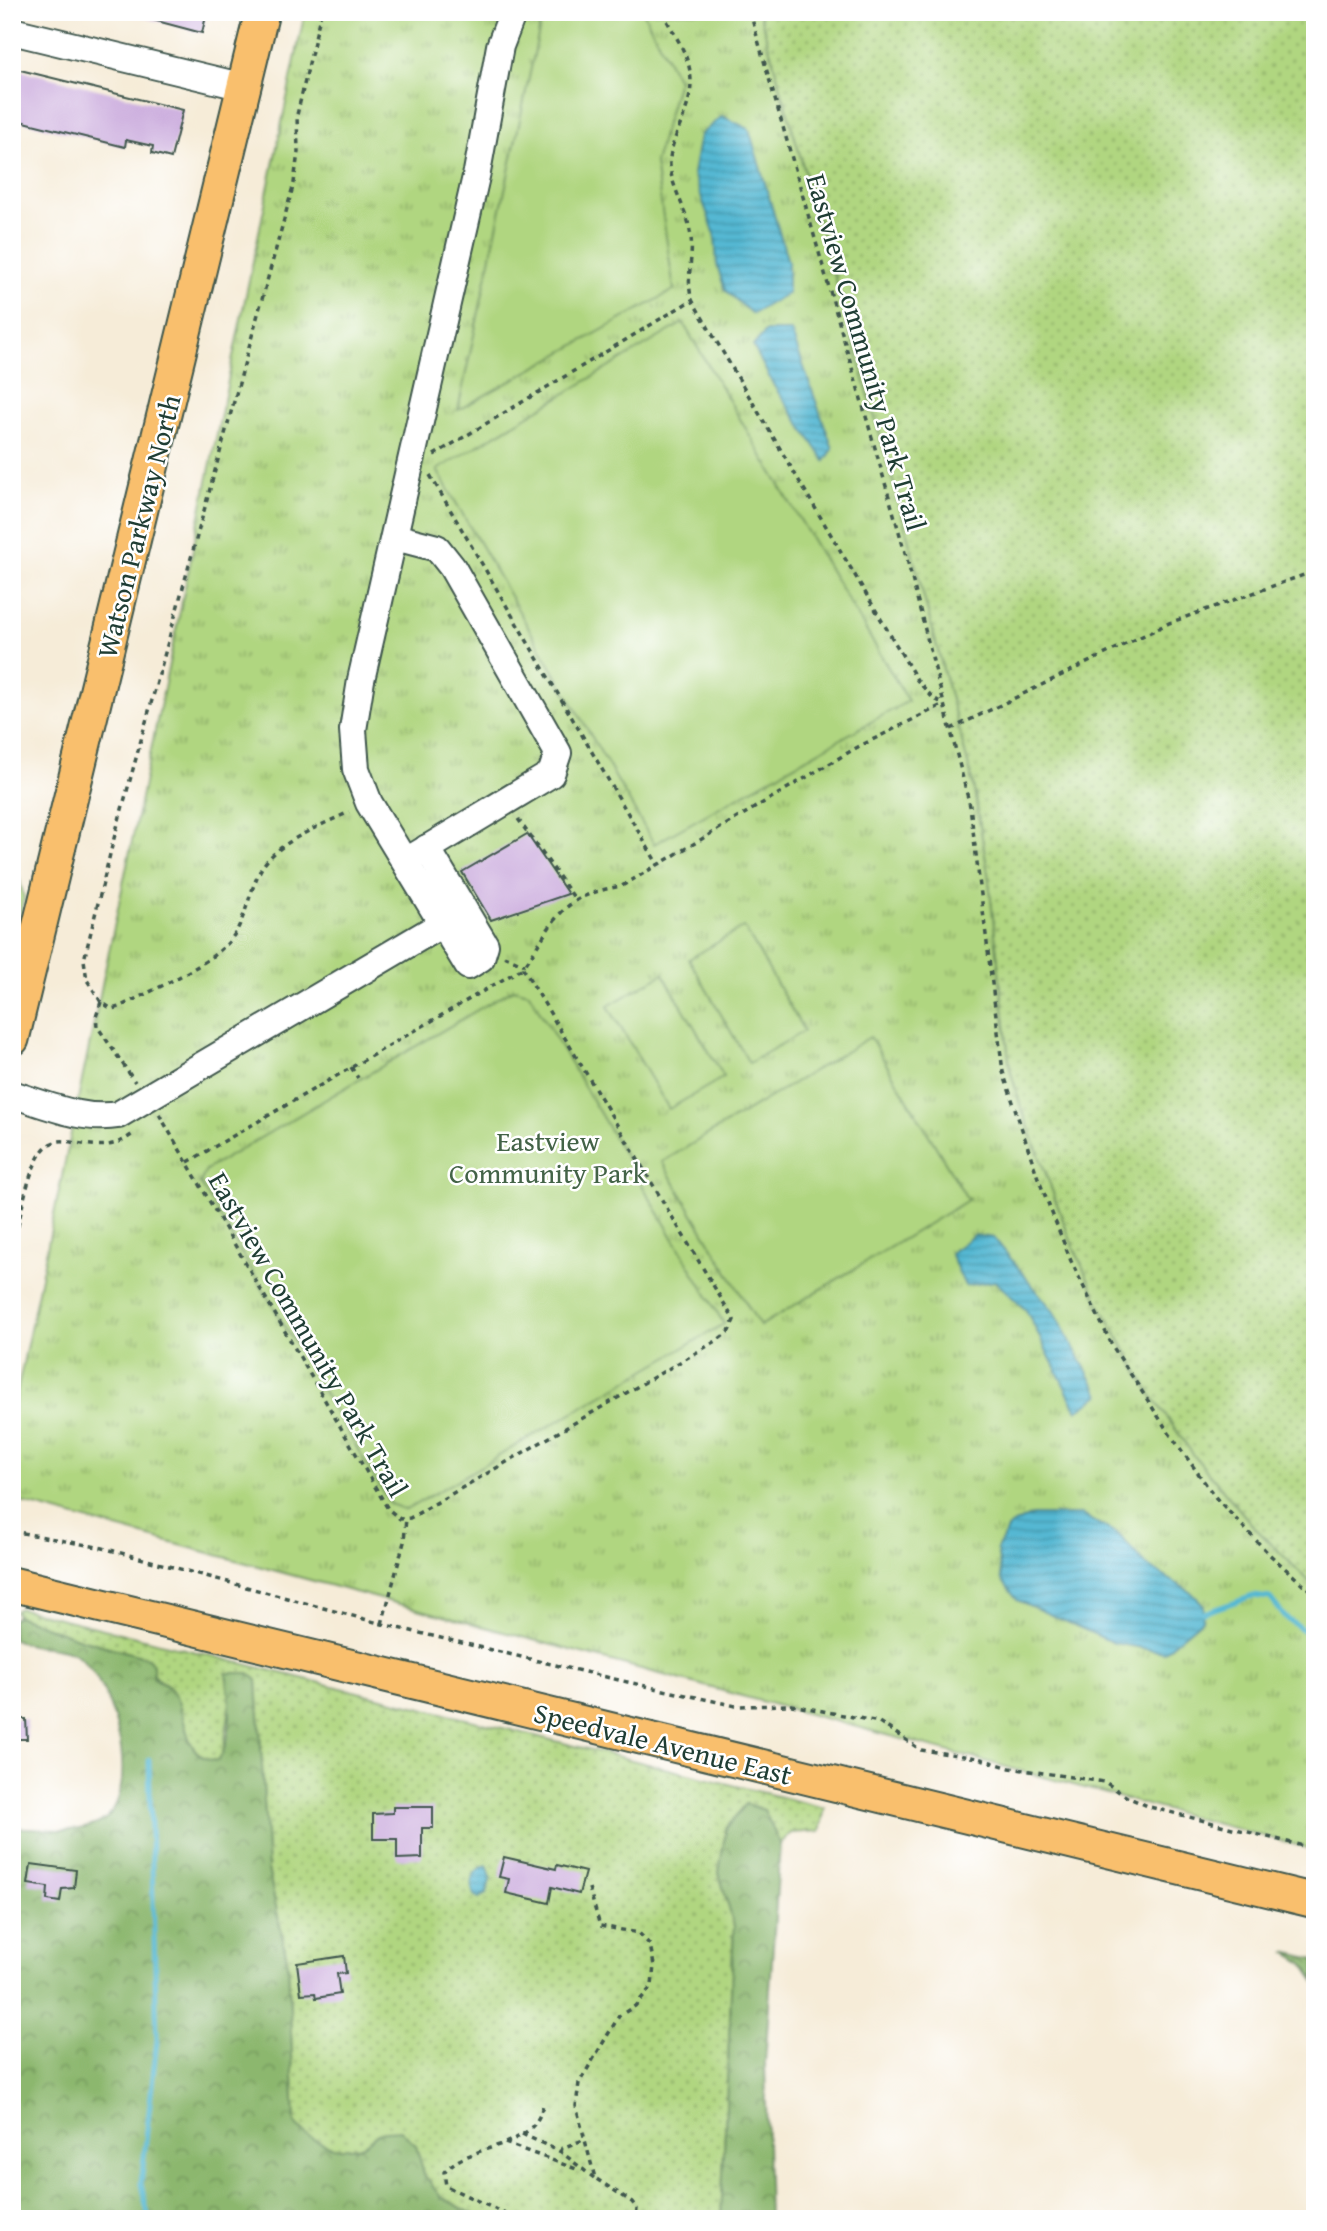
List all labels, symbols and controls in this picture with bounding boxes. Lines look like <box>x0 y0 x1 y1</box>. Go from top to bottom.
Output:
street label: Eastview Community Park Trail <box>796 169 938 535</box>
street label: Watson Parkway North <box>85 390 191 662</box>
park label: Eastview Community Park <box>449 1120 648 1193</box>
street label: Eastview Community Park Trail <box>199 1164 419 1504</box>
street label: Speedvale Avenue East <box>530 1691 796 1795</box>

